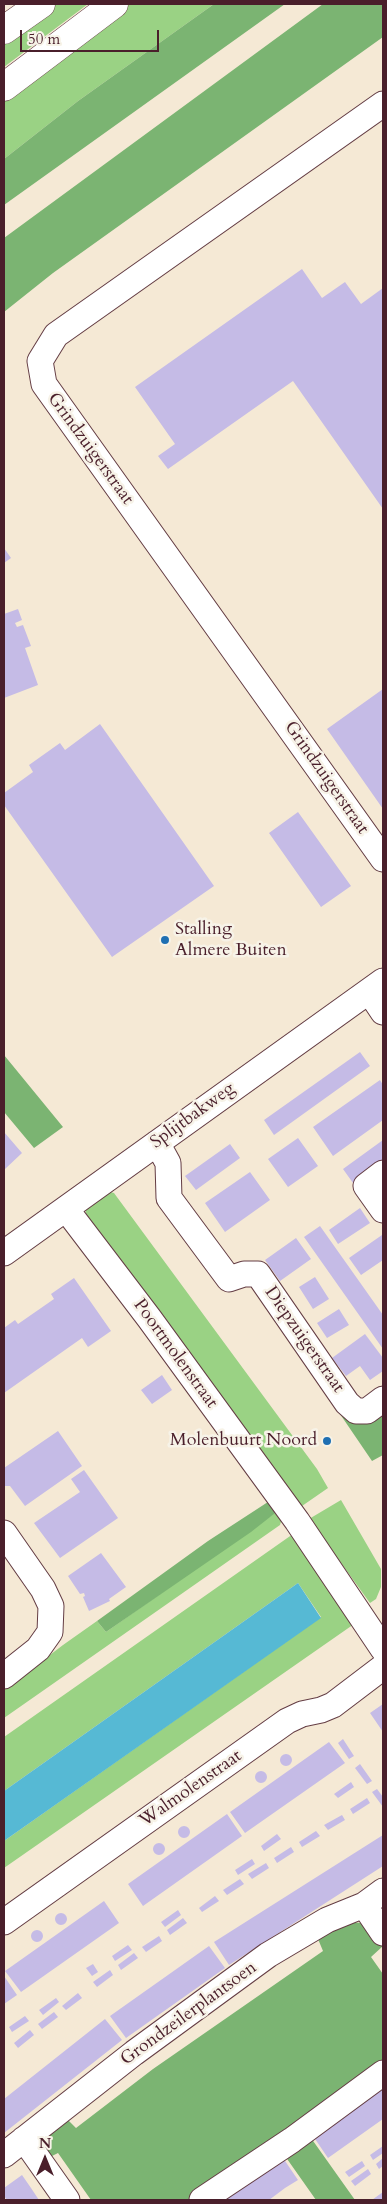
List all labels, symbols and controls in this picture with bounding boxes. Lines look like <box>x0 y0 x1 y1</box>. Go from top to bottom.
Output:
scale bar <box>22 20 161 52</box>
text: 50 m <box>28 29 60 49</box>
street label: Grindzuigerstraat <box>42 389 138 509</box>
street label: Grindzuigerstraat <box>279 717 373 839</box>
place label: Stalling Almere Buiten <box>175 919 287 962</box>
marker: Stalling Almere Buiten <box>159 934 171 946</box>
street label: Splijtbakweg <box>147 1078 239 1154</box>
street label: Diepzuigerstraat <box>259 1283 349 1397</box>
street label: Poortmolenstraat <box>128 1295 222 1413</box>
place label: Molenbuurt Noord <box>170 1430 317 1452</box>
marker: Molenbuurt Noord <box>321 1435 333 1447</box>
street label: Walmolenstraat <box>136 1746 246 1832</box>
street label: Grondzeilerplantsoen <box>117 1957 261 2071</box>
north arrow <box>20 2134 70 2184</box>
text: N <box>39 2134 51 2153</box>

